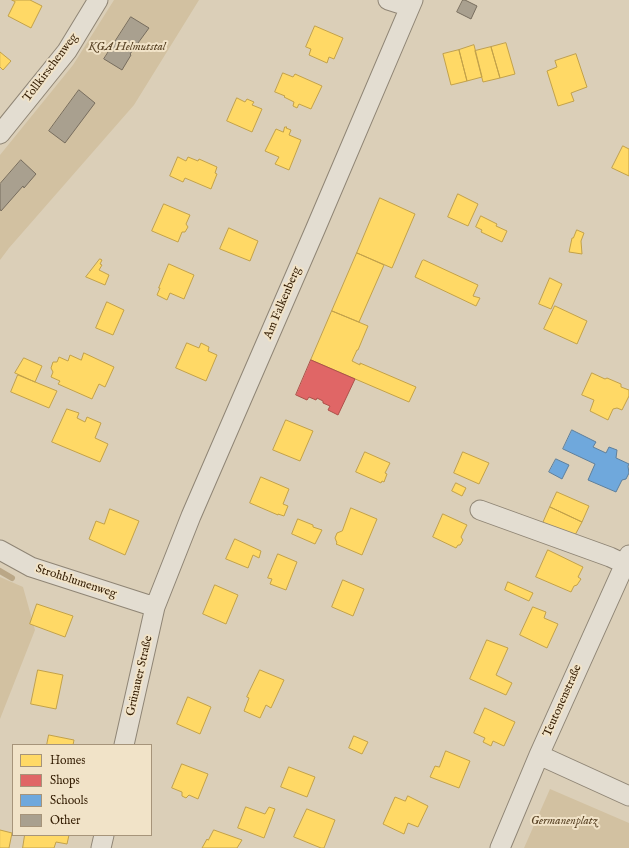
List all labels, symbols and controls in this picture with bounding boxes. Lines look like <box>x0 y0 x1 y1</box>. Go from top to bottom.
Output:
street label: Tollkirschenweg <box>21 31 81 105</box>
park label: KGA Helmutstal <box>88 41 166 55</box>
street label: Am Falkenberg <box>261 265 305 341</box>
street label: Strohblumenweg <box>34 562 118 602</box>
street label: Grünauer Straße <box>124 634 156 718</box>
street label: Teutonenstraße <box>541 663 585 739</box>
legend <box>12 744 152 836</box>
text: Homes <box>50 753 86 768</box>
text: Shops <box>50 773 80 788</box>
text: Schools <box>50 793 88 808</box>
text: Other <box>50 813 80 828</box>
park label: Germanenplatz <box>531 815 597 829</box>

